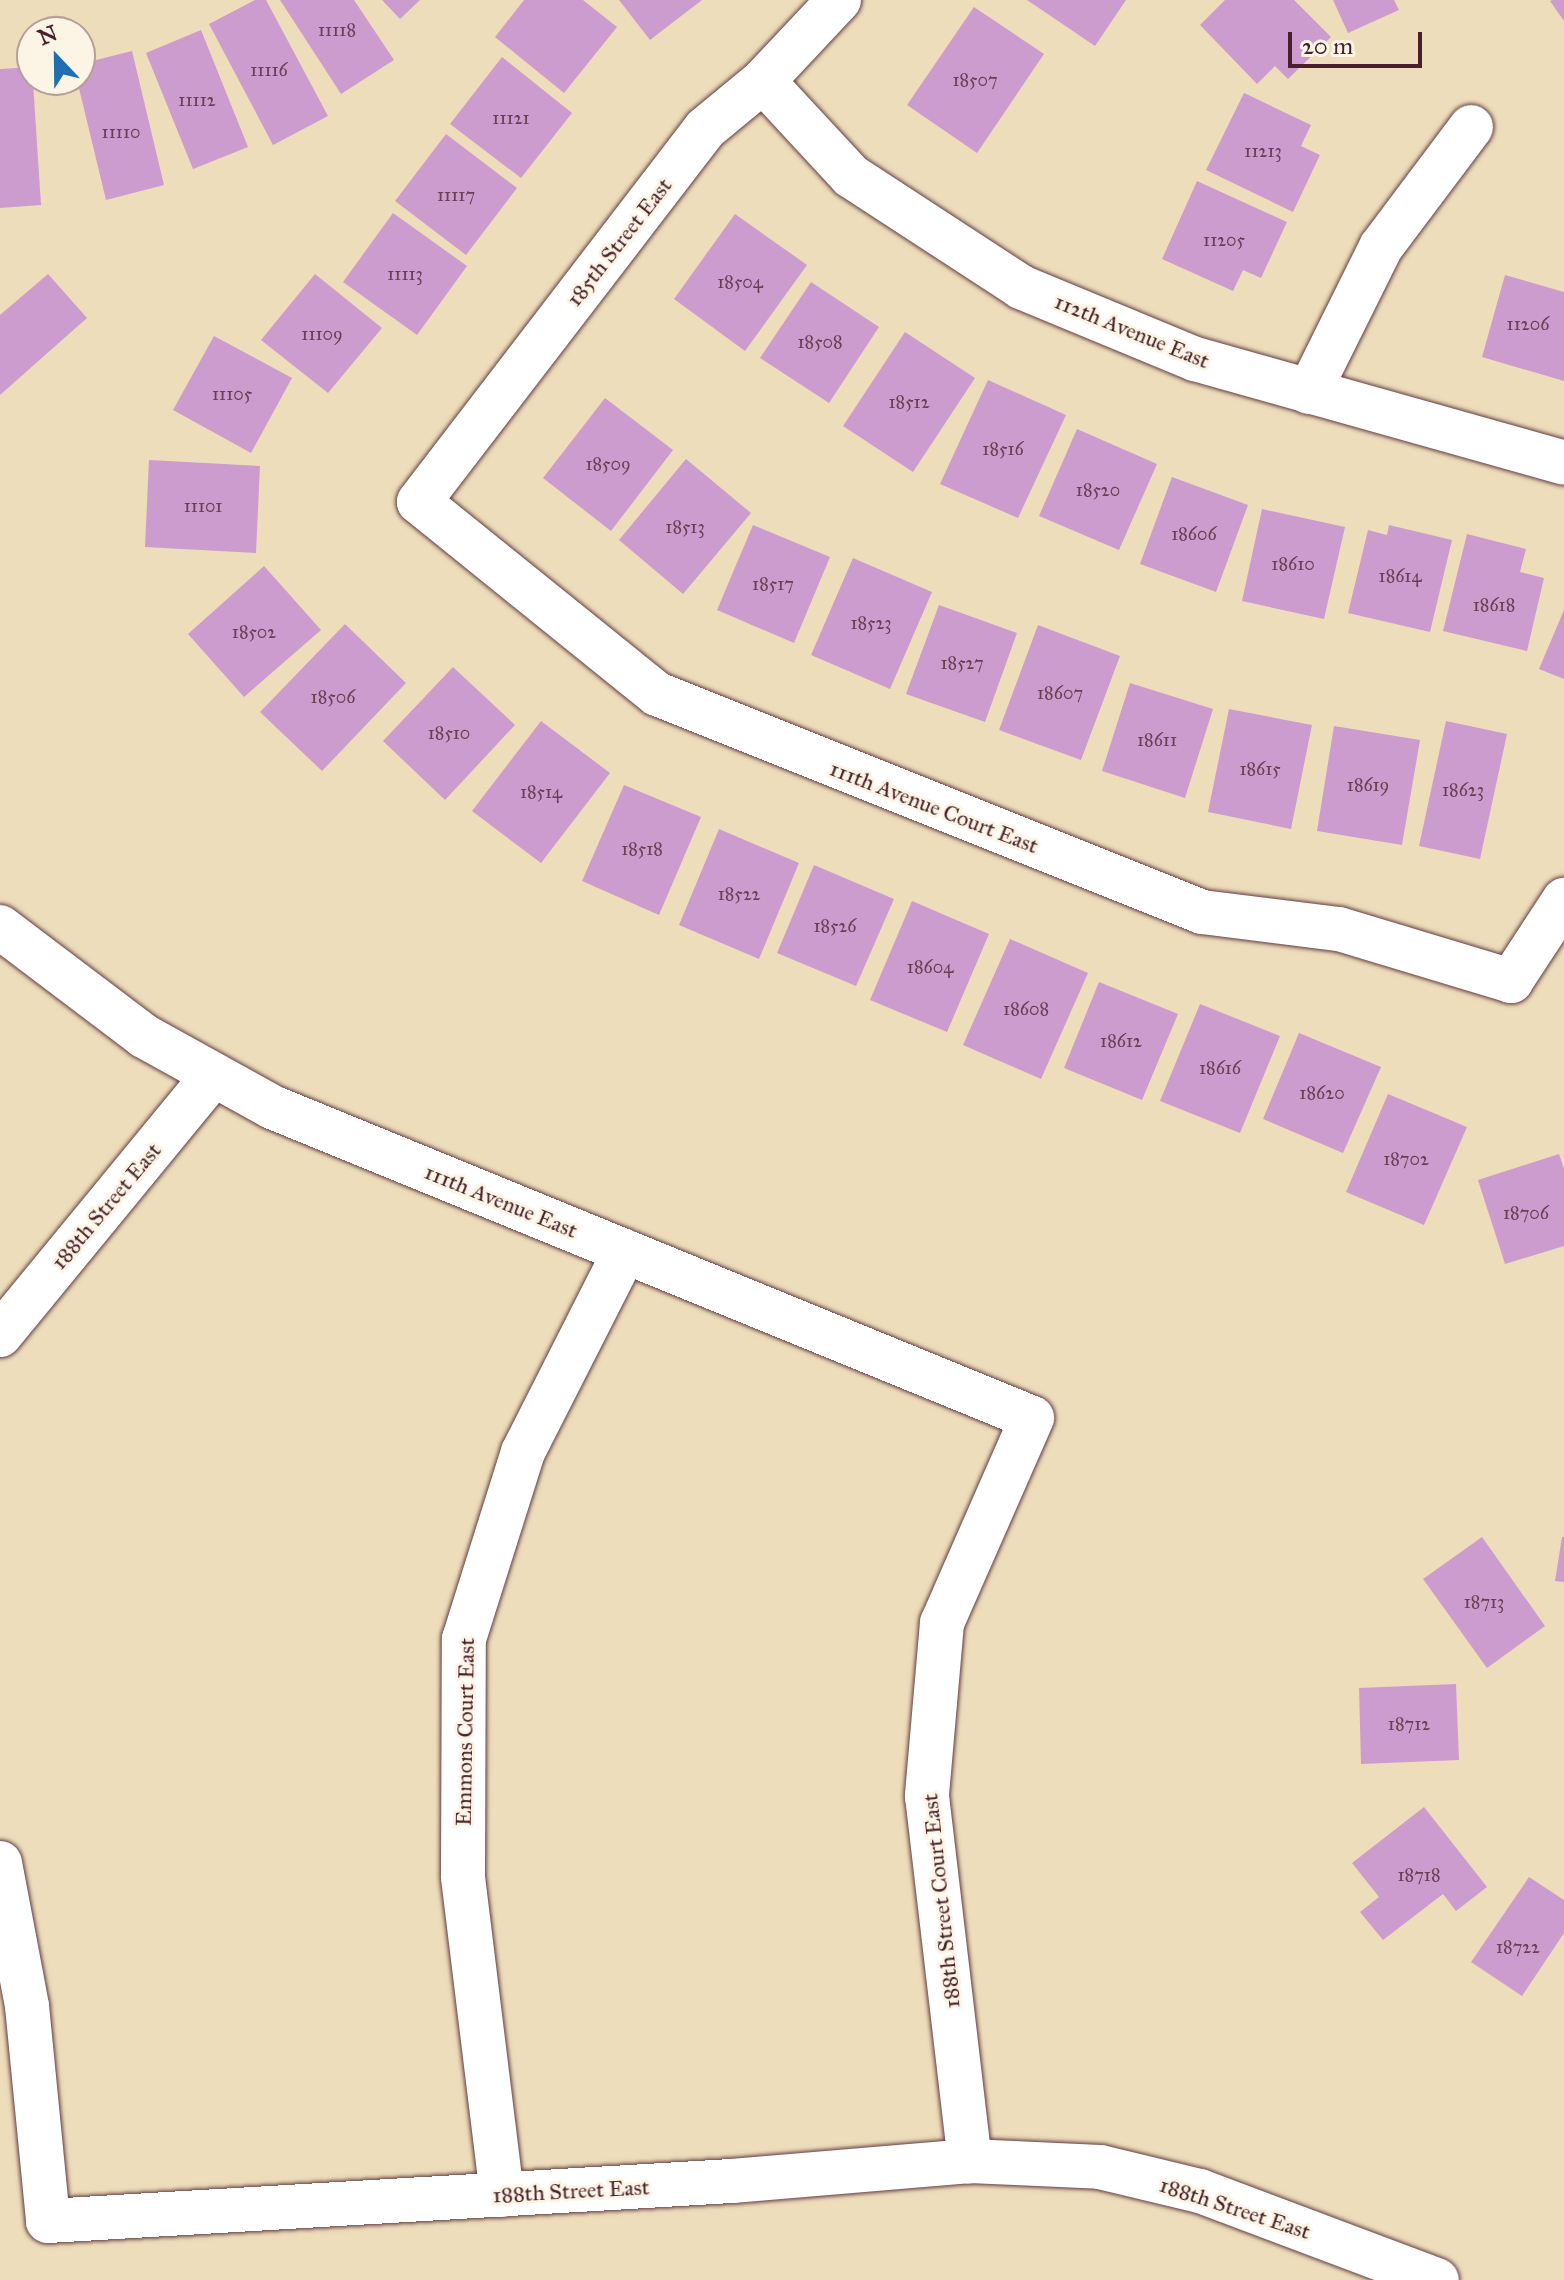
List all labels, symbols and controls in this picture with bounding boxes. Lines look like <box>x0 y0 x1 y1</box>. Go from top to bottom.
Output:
north arrow <box>16 16 96 96</box>
scale bar <box>1292 16 1426 66</box>
text: N <box>34 19 61 51</box>
house number: 11118 <box>318 19 356 41</box>
text: 20 m <box>1302 31 1353 61</box>
house number: 11116 <box>250 59 288 81</box>
house number: 18507 <box>952 69 998 91</box>
house number: 11112 <box>178 89 216 111</box>
house number: 11121 <box>492 107 530 129</box>
house number: 11110 <box>102 121 140 143</box>
house number: 11213 <box>1244 140 1282 162</box>
street label: 185th Street East <box>561 173 677 311</box>
house number: 11117 <box>437 184 475 206</box>
house number: 11205 <box>1203 229 1245 251</box>
house number: 11113 <box>387 263 423 285</box>
house number: 18504 <box>717 271 763 293</box>
street label: 112th Avenue East <box>1051 288 1213 374</box>
house number: 11206 <box>1507 313 1549 335</box>
house number: 11109 <box>301 323 343 345</box>
house number: 18508 <box>797 331 843 353</box>
house number: 11105 <box>212 383 252 405</box>
house number: 18512 <box>888 391 930 413</box>
house number: 18516 <box>982 438 1024 460</box>
house number: 18509 <box>585 453 631 475</box>
house number: 18520 <box>1076 479 1120 501</box>
house number: 11101 <box>184 495 222 517</box>
house number: 18513 <box>665 516 705 538</box>
house number: 18606 <box>1171 523 1217 545</box>
house number: 18610 <box>1271 553 1315 575</box>
house number: 18614 <box>1379 565 1421 587</box>
house number: 18517 <box>752 573 794 595</box>
house number: 18618 <box>1473 594 1515 616</box>
house number: 18523 <box>850 612 892 634</box>
house number: 18502 <box>232 621 276 643</box>
house number: 18527 <box>940 652 984 674</box>
house number: 18607 <box>1037 682 1083 704</box>
house number: 18506 <box>311 686 355 708</box>
house number: 18510 <box>428 722 470 744</box>
house number: 18611 <box>1137 729 1177 751</box>
street label: 111th Avenue Court East <box>826 755 1042 859</box>
house number: 18615 <box>1239 758 1281 780</box>
house number: 18619 <box>1347 774 1389 796</box>
house number: 18623 <box>1442 779 1484 801</box>
house number: 18514 <box>520 781 562 803</box>
house number: 18518 <box>621 838 663 860</box>
house number: 18522 <box>718 883 760 905</box>
house number: 18526 <box>813 915 857 937</box>
house number: 18604 <box>907 956 953 978</box>
house number: 18608 <box>1003 998 1049 1020</box>
house number: 18612 <box>1100 1030 1142 1052</box>
house number: 18616 <box>1199 1057 1241 1079</box>
house number: 18620 <box>1299 1082 1345 1104</box>
street label: 188th Street East <box>45 1137 167 1275</box>
house number: 18702 <box>1383 1148 1429 1170</box>
street label: 111th Avenue East <box>421 1158 581 1244</box>
house number: 18706 <box>1503 1202 1549 1224</box>
house number: 18713 <box>1464 1591 1504 1613</box>
street label: Emmons Court East <box>450 1638 480 1826</box>
house number: 18712 <box>1388 1713 1430 1735</box>
street label: 188th Street Court East <box>917 1792 965 2010</box>
house number: 18718 <box>1398 1864 1440 1886</box>
house number: 18722 <box>1496 1936 1540 1958</box>
street label: 188th Street East <box>1156 2171 1314 2245</box>
street label: 188th Street East <box>492 2174 650 2208</box>

